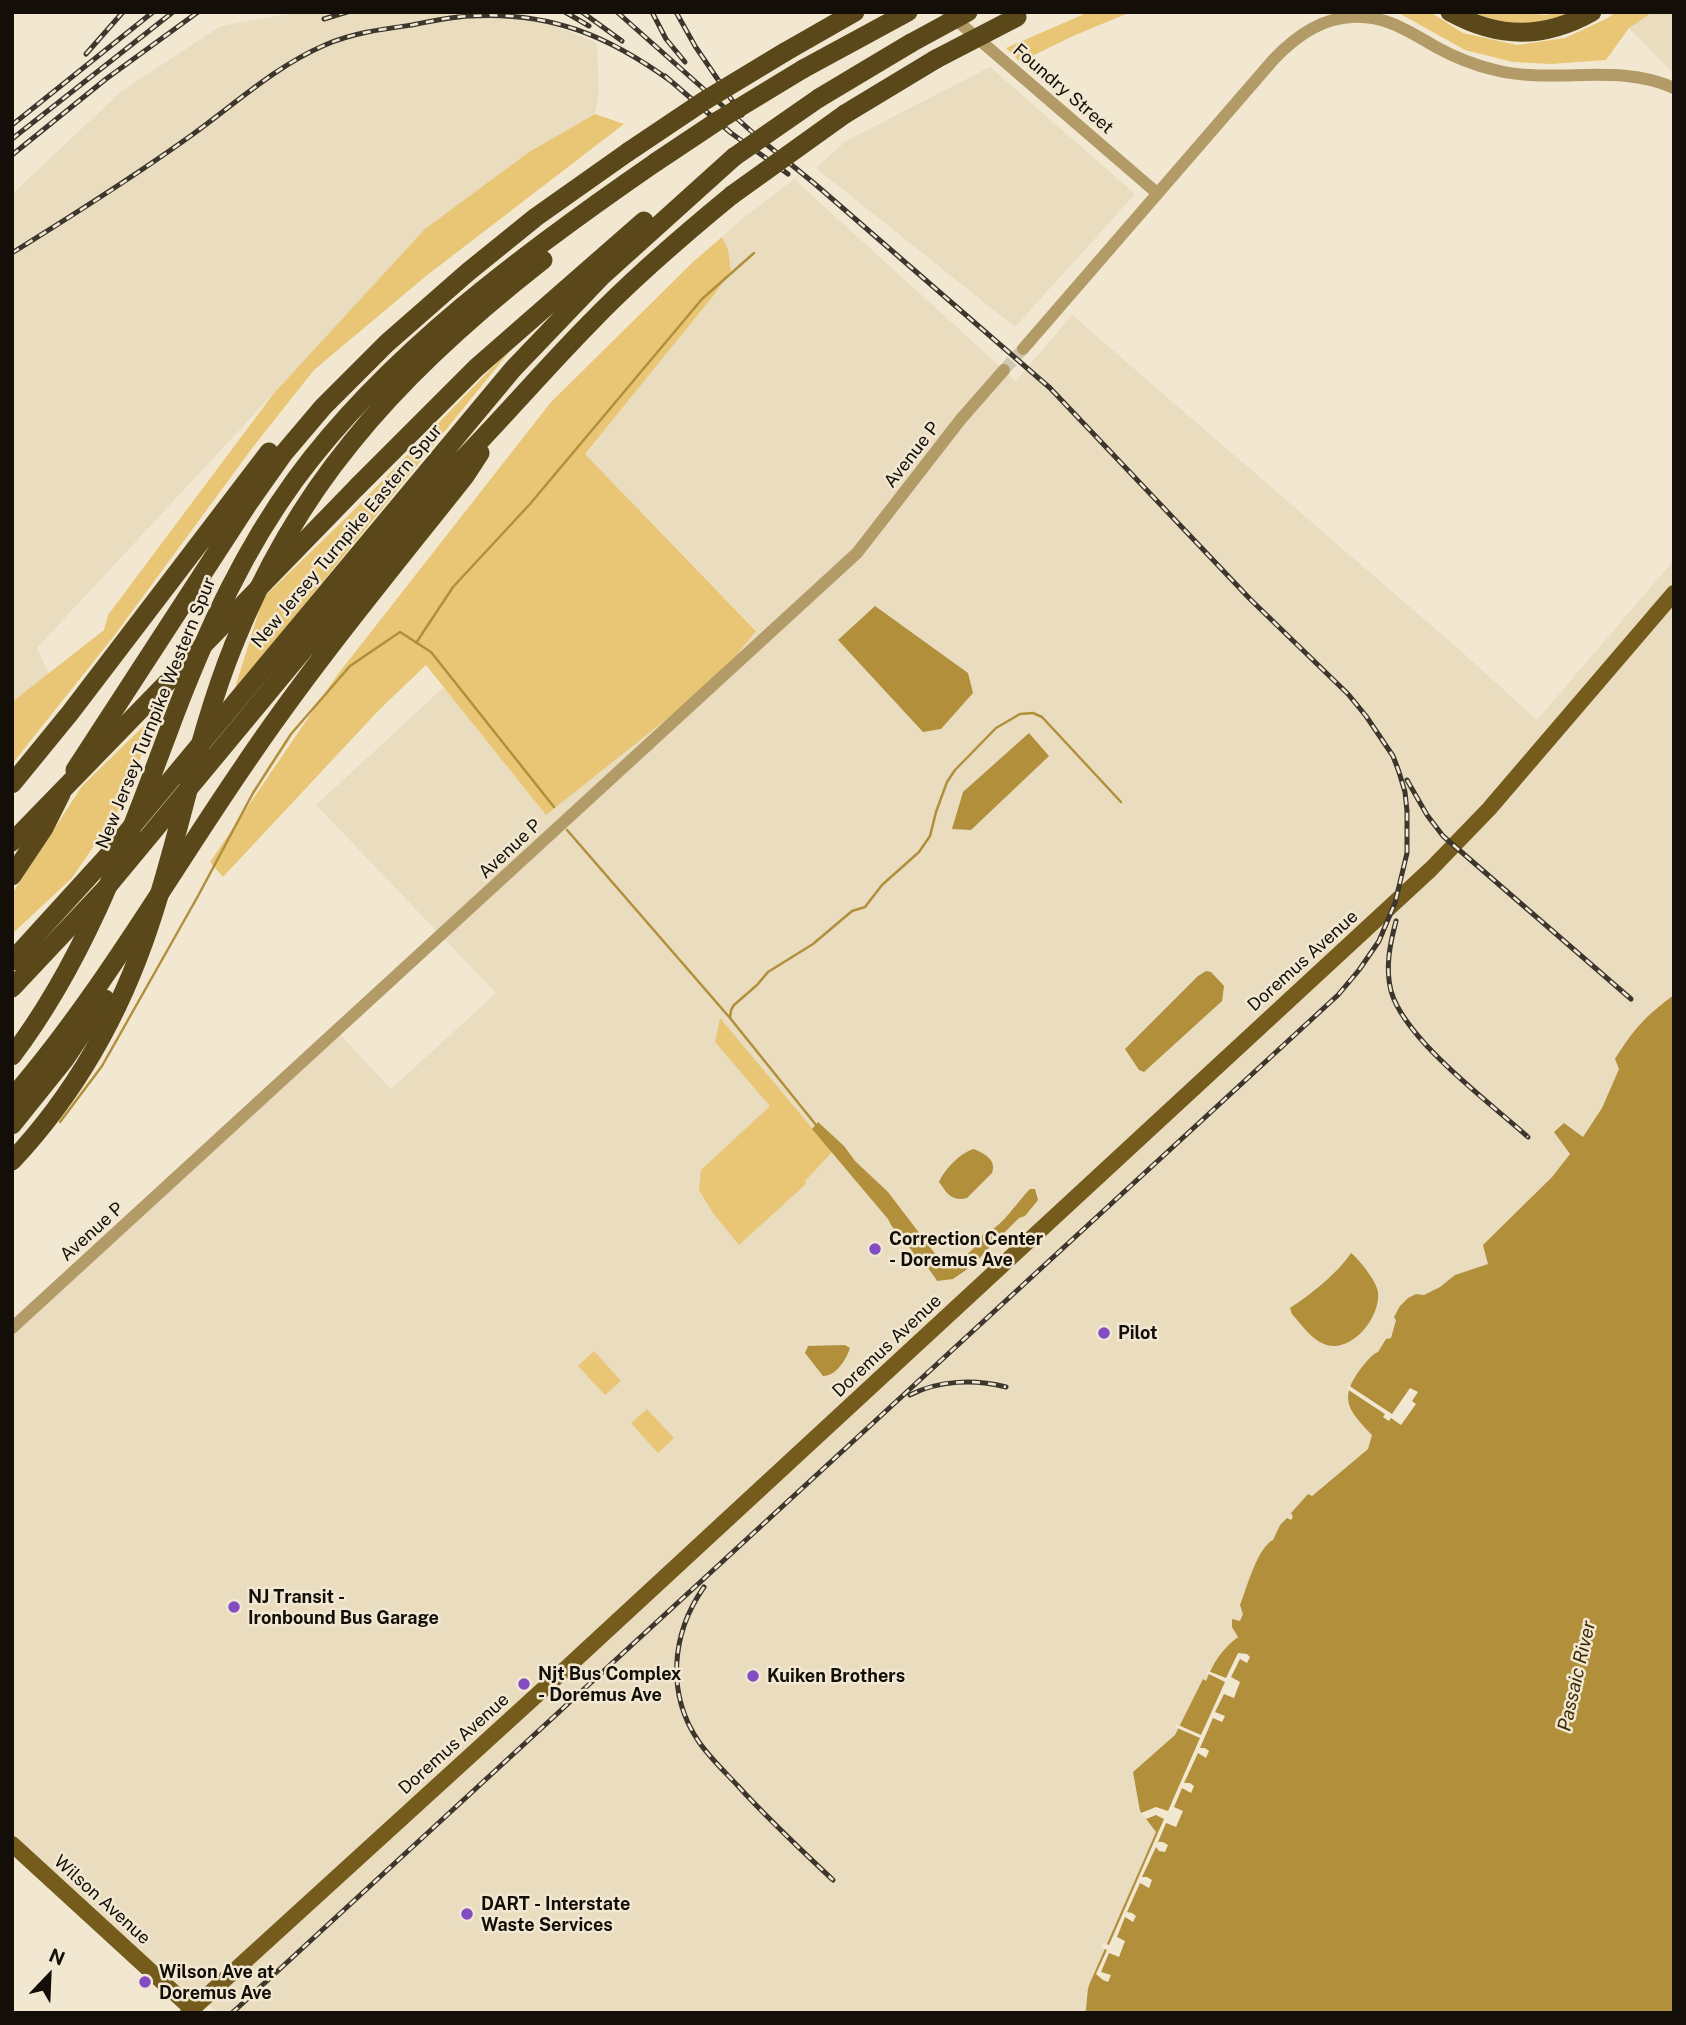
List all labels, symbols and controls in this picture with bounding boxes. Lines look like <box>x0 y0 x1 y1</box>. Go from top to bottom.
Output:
street label: Foundry Street <box>1008 39 1118 139</box>
street label: Avenue P <box>880 418 944 492</box>
street label: New Jersey Turnpike Eastern Spur <box>247 420 447 652</box>
street label: New Jersey Turnpike Western Spur <box>91 574 221 852</box>
street label: Avenue P <box>474 815 546 883</box>
street label: Doremus Avenue <box>1243 906 1363 1016</box>
street label: Avenue P <box>56 1198 128 1266</box>
place label: Correction Center - Doremus Ave <box>889 1228 1043 1270</box>
marker: Correction Center - Doremus Ave <box>867 1241 883 1257</box>
street label: Doremus Avenue <box>828 1290 946 1402</box>
place label: Pilot <box>1118 1322 1158 1344</box>
marker: Pilot <box>1096 1325 1112 1341</box>
place label: NJ Transit - Ironbound Bus Garage <box>248 1586 439 1628</box>
marker: NJ Transit - Ironbound Bus Garage <box>226 1599 242 1615</box>
water label: Passaic River <box>1553 1619 1601 1733</box>
place label: Njt Bus Complex - Doremus Ave <box>538 1663 681 1706</box>
place label: Kuiken Brothers <box>767 1665 905 1687</box>
marker: Kuiken Brothers <box>745 1668 761 1684</box>
marker: Njt Bus Complex - Doremus Ave <box>516 1676 532 1692</box>
street label: Doremus Avenue <box>394 1689 514 1799</box>
street label: Wilson Avenue <box>49 1851 155 1949</box>
place label: DART - Interstate Waste Services <box>481 1893 630 1936</box>
marker: DART - Interstate Waste Services <box>459 1906 475 1922</box>
north arrow <box>14 1941 84 2011</box>
text: N <box>46 1944 68 1970</box>
place label: Wilson Ave at Doremus Ave <box>159 1961 274 2004</box>
marker: Wilson Ave at Doremus Ave <box>137 1974 153 1990</box>

